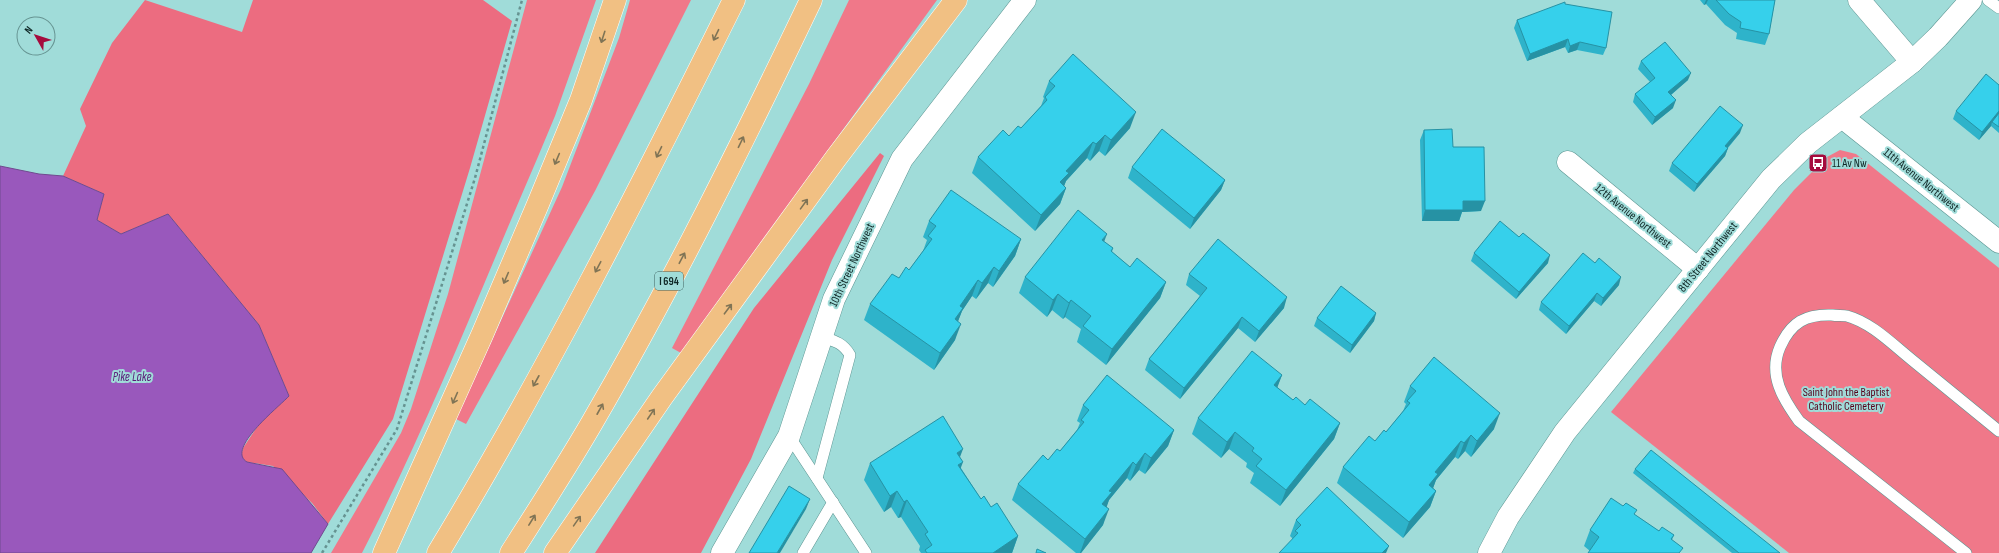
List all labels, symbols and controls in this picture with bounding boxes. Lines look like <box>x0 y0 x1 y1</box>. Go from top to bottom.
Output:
north arrow <box>16 16 56 56</box>
text: N <box>22 24 36 36</box>
one-way arrow <box>712 29 719 41</box>
one-way arrow <box>598 31 606 43</box>
one-way arrow <box>738 136 745 148</box>
one-way arrow <box>655 145 662 157</box>
street label: 11th Avenue Northwest <box>1880 145 1962 215</box>
one-way arrow <box>553 152 560 164</box>
bus stop icon: 11 Av Nw <box>1807 152 1829 174</box>
place label: 11 Av Nw <box>1832 156 1867 171</box>
street label: 12th Avenue Northwest <box>1592 181 1675 252</box>
one-way arrow <box>800 198 808 209</box>
street label: 8th Street Northwest <box>1675 219 1741 295</box>
street label: 10th Street Northwest <box>826 221 878 309</box>
one-way arrow <box>678 252 686 264</box>
one-way arrow <box>594 260 602 272</box>
one-way arrow <box>502 272 510 284</box>
road number: I 694 <box>655 272 683 290</box>
one-way arrow <box>724 303 732 314</box>
water label: Pike Lake <box>112 369 152 385</box>
one-way arrow <box>532 375 540 387</box>
park label: Saint John the Baptist Catholic Cemetery <box>1803 385 1890 414</box>
one-way arrow <box>450 391 458 403</box>
one-way arrow <box>597 403 604 415</box>
one-way arrow <box>647 408 655 419</box>
one-way arrow <box>528 515 536 526</box>
one-way arrow <box>573 516 581 527</box>

